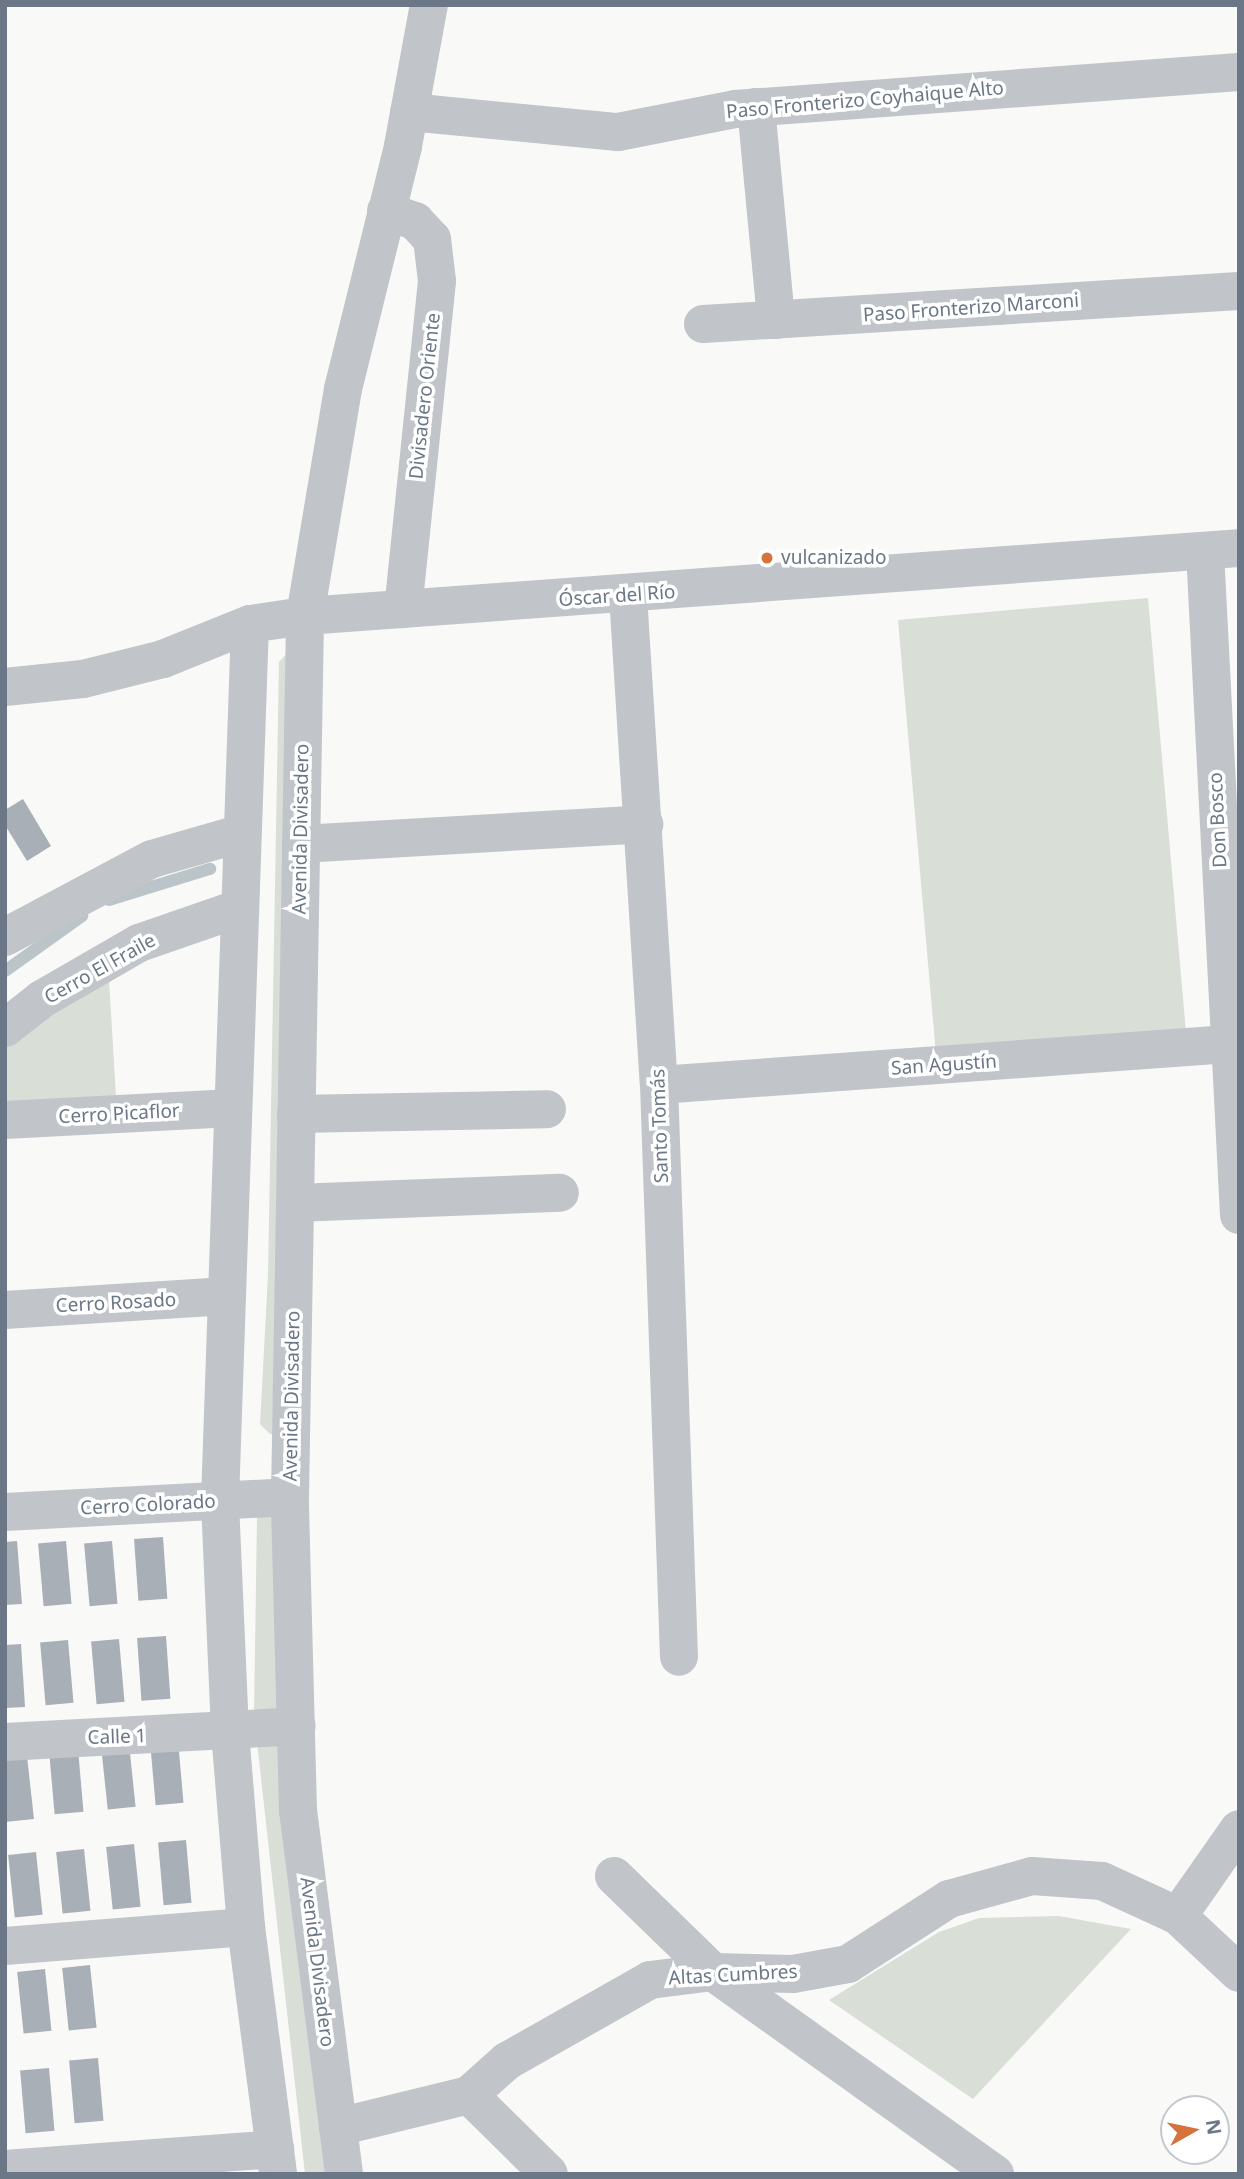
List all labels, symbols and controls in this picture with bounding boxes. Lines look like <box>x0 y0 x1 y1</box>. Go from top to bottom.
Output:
street label: Paso Fronterizo Coyhaique Alto <box>725 77 1005 123</box>
street label: Paso Fronterizo Marconi <box>862 289 1080 327</box>
street label: Divisadero Oriente <box>405 312 445 480</box>
place label: vulcanizado <box>781 547 886 569</box>
marker: vulcanizado <box>759 550 775 566</box>
street label: Óscar del Río <box>558 581 676 611</box>
street label: Avenida Divisadero <box>288 743 314 915</box>
street label: Don Bosco <box>1204 772 1232 868</box>
street label: Cerro El Fraile <box>41 929 159 1009</box>
street label: San Agustín <box>890 1050 998 1080</box>
street label: Santo Tomás <box>647 1068 673 1184</box>
street label: Cerro Picaflor <box>58 1099 180 1129</box>
street label: Cerro Rosado <box>55 1288 177 1318</box>
street label: Avenida Divisadero <box>279 1310 305 1482</box>
street label: Cerro Colorado <box>80 1490 216 1520</box>
street label: Calle 1 <box>87 1725 147 1749</box>
street label: Avenida Divisadero <box>295 1876 339 2048</box>
street label: Altas Cumbres <box>668 1960 798 1990</box>
north arrow <box>1160 2095 1230 2165</box>
text: N <box>1200 2117 1228 2137</box>

